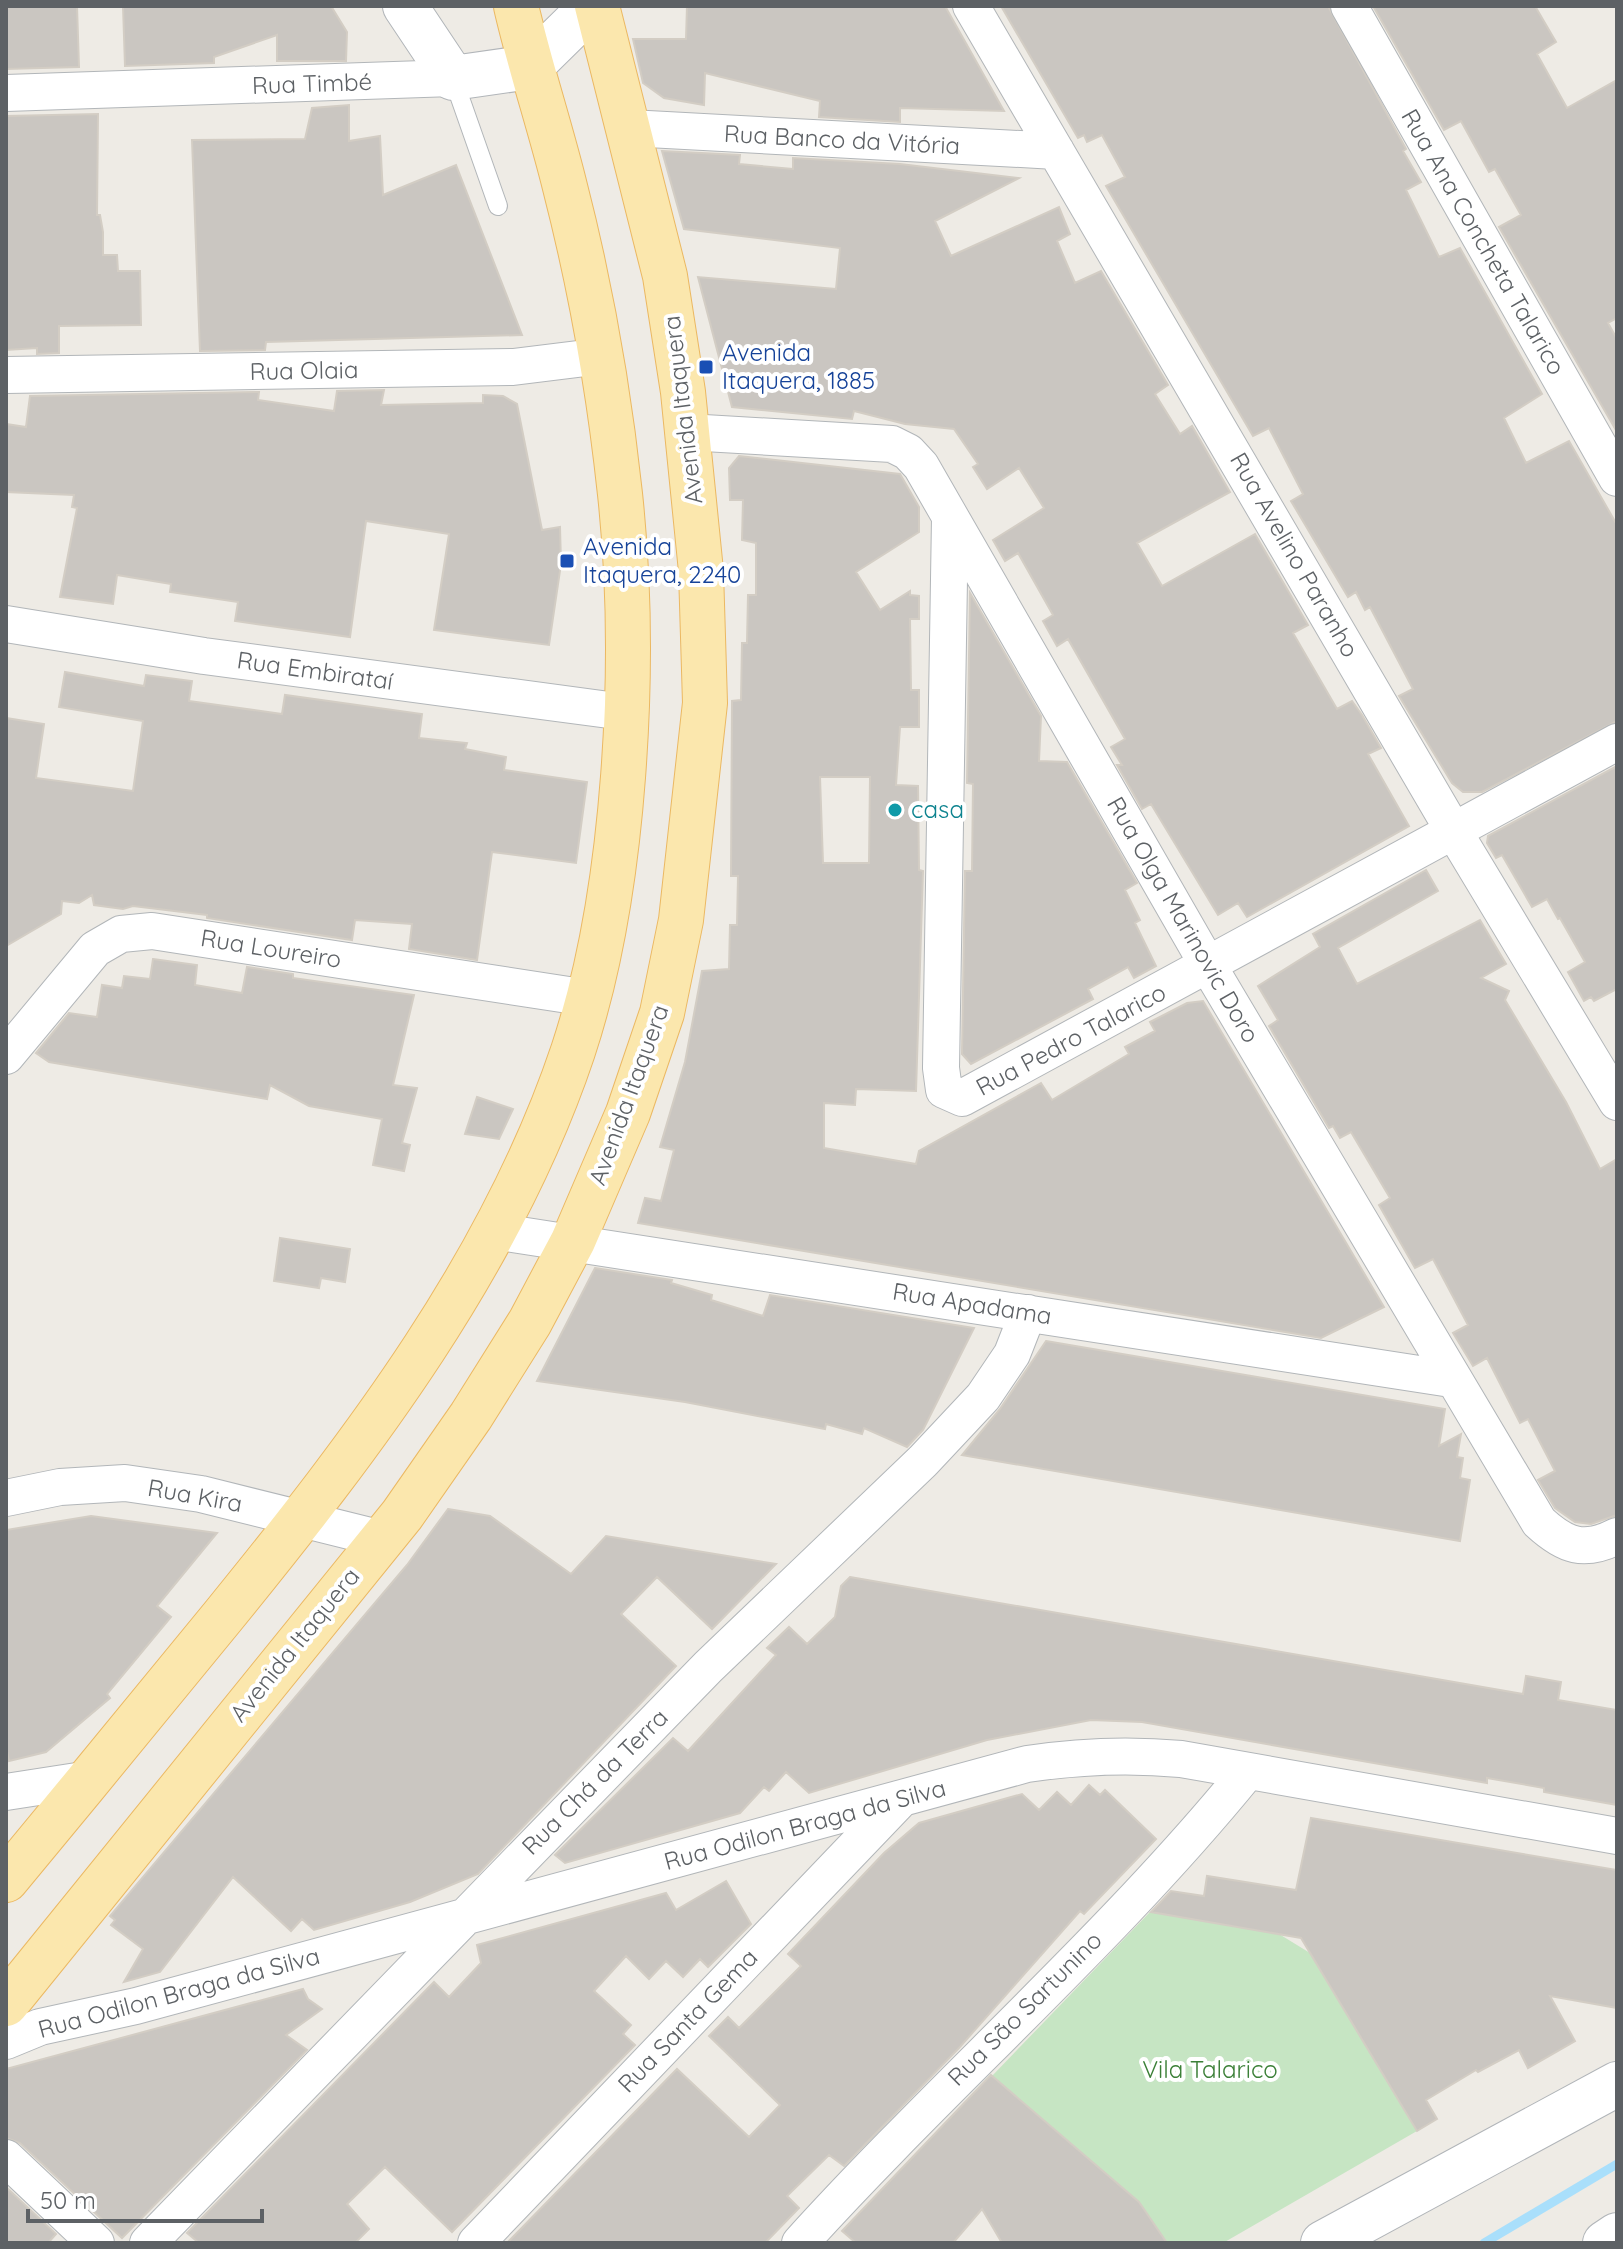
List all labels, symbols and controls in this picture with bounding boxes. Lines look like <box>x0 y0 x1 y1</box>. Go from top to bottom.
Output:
street label: Rua Timbé <box>251 66 373 100</box>
street label: Rua Ana Concheta Talarico <box>1395 103 1572 380</box>
street label: Rua Banco da Vitória <box>723 118 961 160</box>
street label: Avenida Itaquera <box>656 314 708 506</box>
place label: Avenida Itaquera, 1885 <box>722 337 875 395</box>
street label: Rua Olaia <box>249 354 359 386</box>
marker: Avenida Itaquera, 1885 <box>697 358 715 376</box>
street label: Rua Avelino Paranho <box>1224 447 1366 662</box>
place label: Avenida Itaquera, 2240 <box>583 531 741 589</box>
marker: Avenida Itaquera, 2240 <box>558 552 576 570</box>
street label: Rua Embirataí <box>235 644 396 696</box>
street label: Rua Olga Marinovic Doro <box>1101 791 1267 1048</box>
place label: casa <box>911 794 964 824</box>
marker: casa <box>886 801 904 819</box>
street label: Rua Loureiro <box>199 922 344 974</box>
street label: Rua Pedro Talarico <box>971 976 1171 1102</box>
street label: Avenida Itaquera <box>582 1000 675 1189</box>
street label: Rua Apadama <box>890 1276 1054 1330</box>
street label: Rua Kira <box>146 1472 245 1518</box>
street label: Avenida Itaquera <box>223 1561 366 1727</box>
street label: Rua Chá da Terra <box>515 1702 674 1861</box>
street label: Rua Odilon Braga da Silva <box>661 1772 949 1876</box>
street label: Rua São Sartunino <box>941 1925 1108 2092</box>
street label: Rua Odilon Braga da Silva <box>35 1940 323 2044</box>
street label: Rua Santa Gema <box>611 1942 764 2098</box>
park label: Vila Talarico <box>1142 2054 1278 2084</box>
scale bar <box>28 2173 262 2223</box>
text: 50 m <box>40 2185 96 2215</box>

